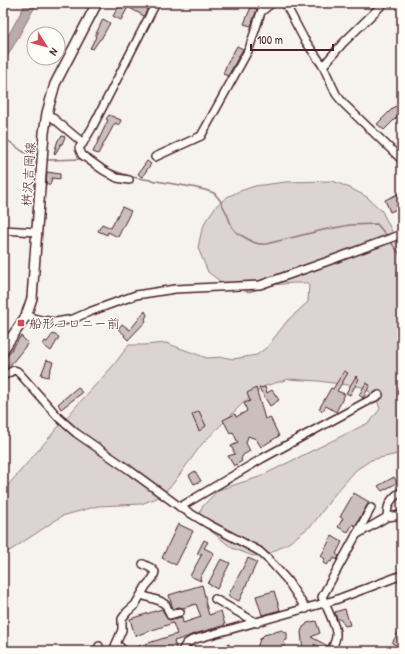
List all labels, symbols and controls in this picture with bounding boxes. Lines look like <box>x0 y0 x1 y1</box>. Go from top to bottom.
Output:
north arrow <box>26 26 66 66</box>
scale bar <box>251 26 333 52</box>
text: 100 m <box>257 31 283 48</box>
text: N <box>47 45 61 58</box>
street label: 桝沢吉岡線 <box>17 140 39 207</box>
place label: 船形コロニー前 <box>29 314 120 332</box>
marker: 船形コロニー前 <box>16 318 26 328</box>

